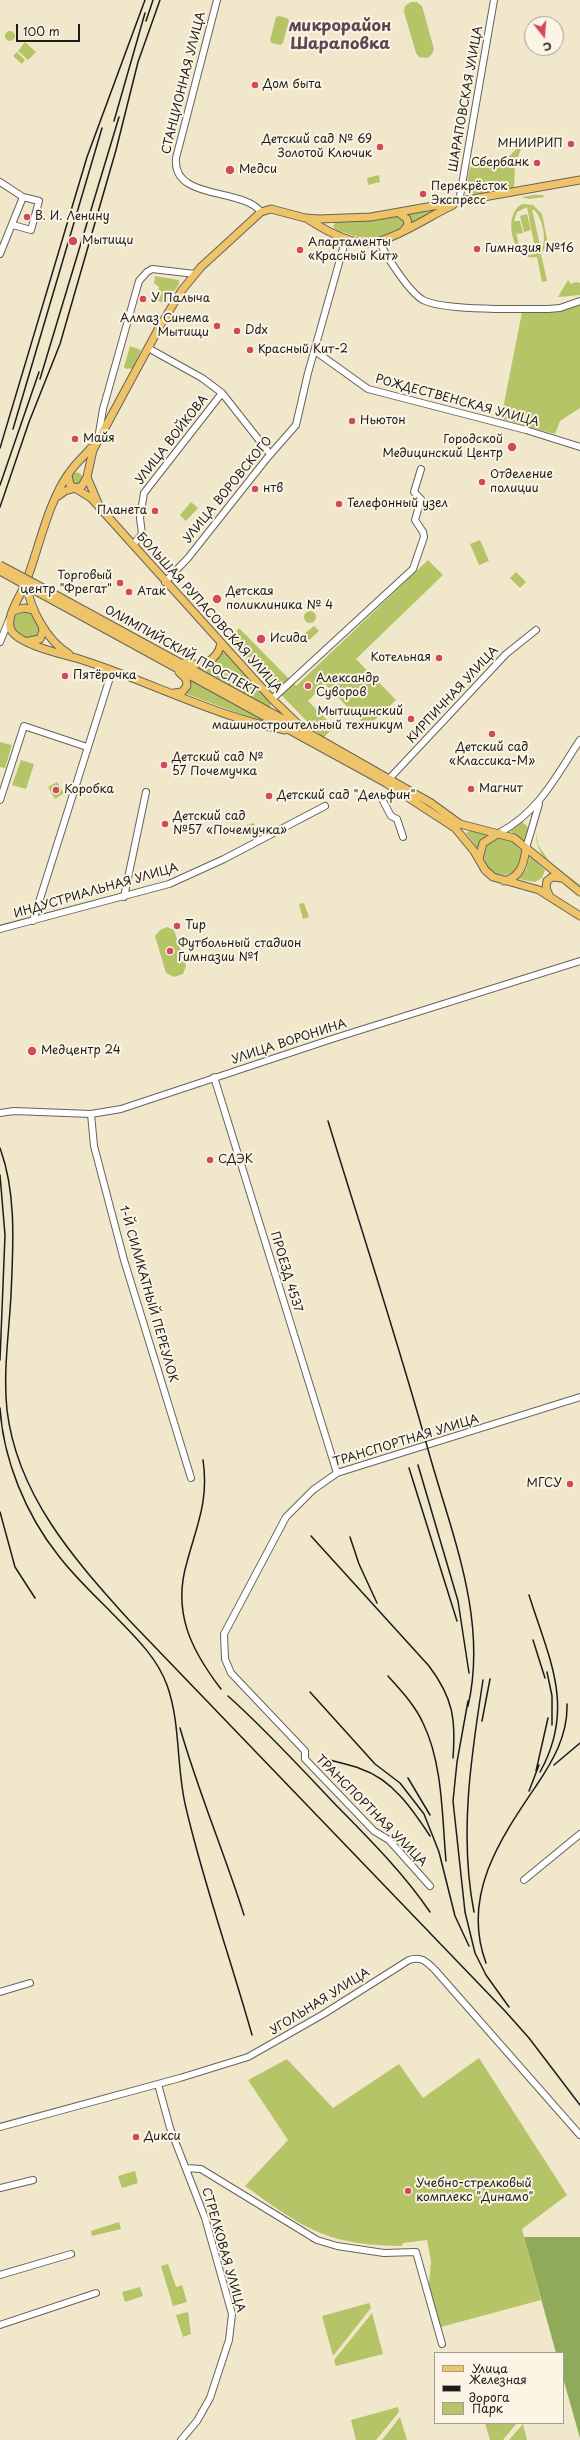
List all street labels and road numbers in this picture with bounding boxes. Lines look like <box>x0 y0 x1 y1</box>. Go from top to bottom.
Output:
street label: СТАНЦИОННАЯ УЛИЦА <box>159 10 209 156</box>
street label: ШАРАПОВСКАЯ УЛИЦА <box>446 25 486 173</box>
street label: РОЖДЕСТВЕНСКАЯ УЛИЦА <box>373 372 541 430</box>
street label: УЛИЦА ВОЙКОВА <box>133 393 211 487</box>
street label: УЛИЦА ВОРОВСКОГО <box>181 434 275 546</box>
street label: БОЛЬШАЯ РУПАСОВСКАЯ УЛИЦА <box>133 530 285 696</box>
street label: ОЛИМПИЙСКИЙ ПРОСПЕКТ <box>102 603 260 699</box>
street label: КИРПИЧНАЯ УЛИЦА <box>404 644 502 746</box>
street label: ИНДУСТРИАЛЬНАЯ УЛИЦА <box>12 861 180 921</box>
street label: УЛИЦА ВОРОНИНА <box>230 1017 348 1067</box>
street label: 1-Й СИЛИКАТНЫЙ ПЕРЕУЛОК <box>116 1204 180 1384</box>
street label: ПРОЕЗД 4537 <box>267 1230 305 1314</box>
street label: ТРАНСПОРТНАЯ УЛИЦА <box>331 1412 481 1470</box>
street label: ТРАНСПОРТНАЯ УЛИЦА <box>312 1752 430 1870</box>
street label: УГОЛЬНАЯ УЛИЦА <box>267 1965 373 2039</box>
street label: СТРЕЛКОВАЯ УЛИЦА <box>198 2186 248 2314</box>

